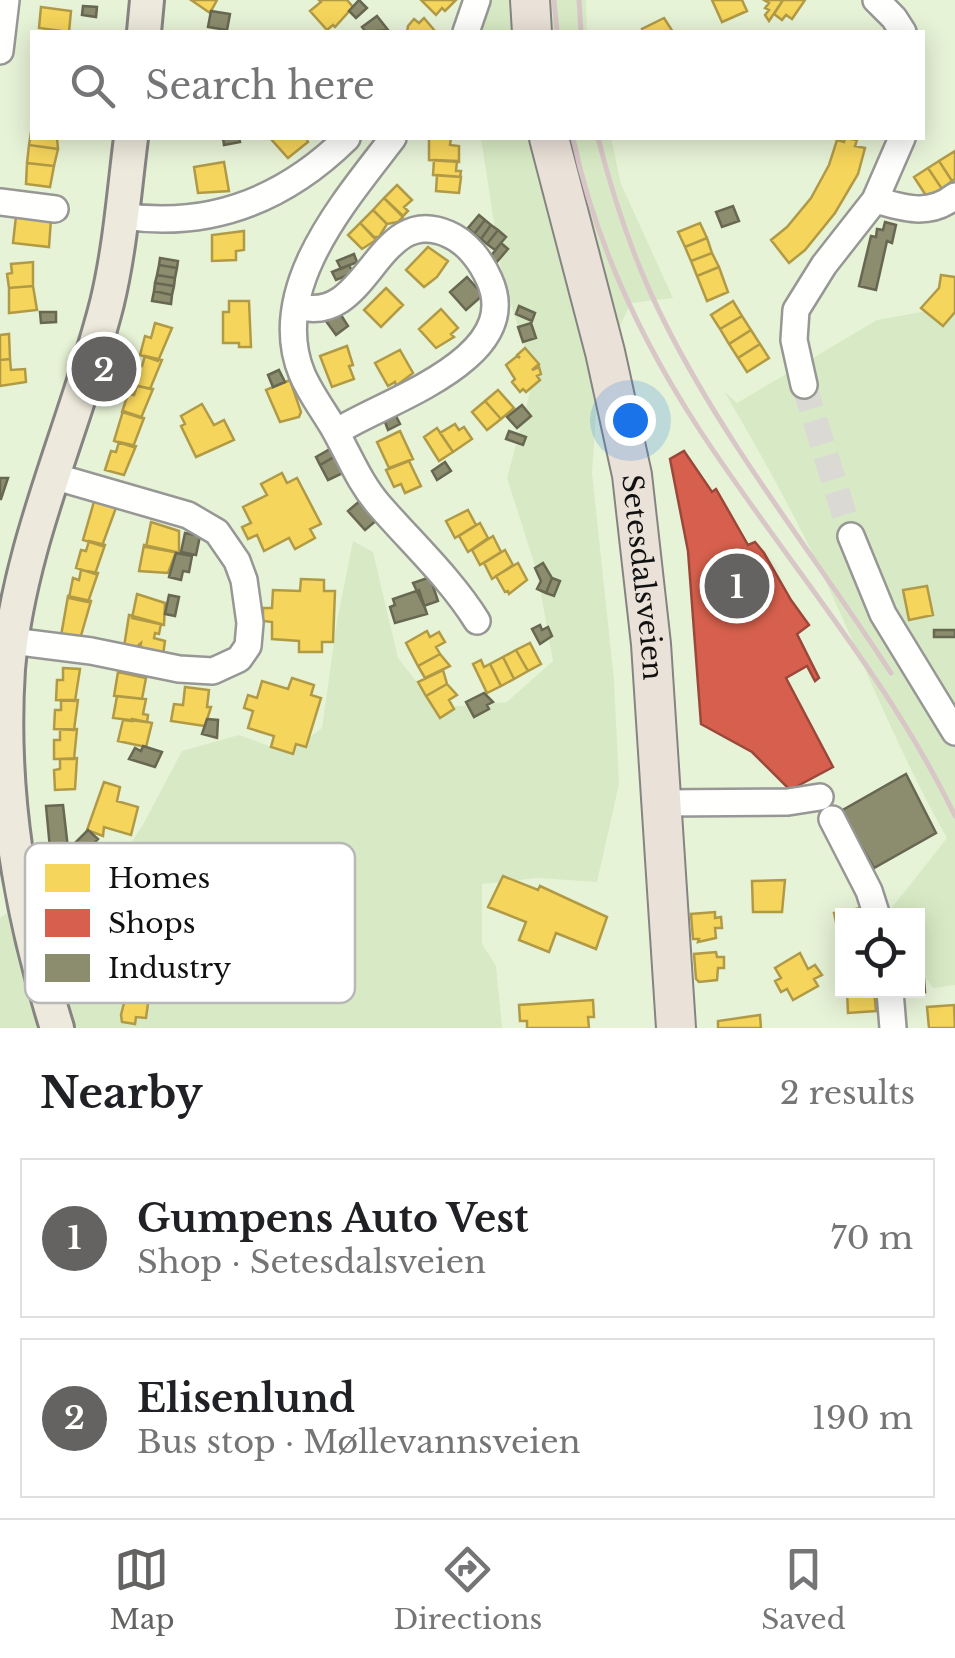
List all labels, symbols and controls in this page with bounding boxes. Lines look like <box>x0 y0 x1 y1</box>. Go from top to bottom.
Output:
search box <box>30 30 925 140</box>
icon: search <box>65 58 120 113</box>
text: Search here <box>145 62 375 109</box>
pin: 2 <box>72 332 136 406</box>
your location <box>605 395 656 446</box>
street label: Setesdalsveien <box>614 473 670 681</box>
pin: 1 <box>704 548 770 624</box>
legend <box>25 843 355 1003</box>
text: Homes <box>108 861 210 896</box>
text: Shops <box>108 906 195 941</box>
map controls <box>835 908 925 998</box>
button: locate <box>835 908 925 998</box>
text: Industry <box>108 951 231 986</box>
text: Nearby <box>40 1067 203 1119</box>
text: 2 results <box>780 1073 915 1113</box>
text: Gumpens Auto Vest <box>137 1195 529 1242</box>
text: 1 <box>68 1218 81 1258</box>
text: 70 m <box>831 1218 913 1258</box>
text: Shop · Setesdalsveien <box>137 1242 486 1282</box>
text: Elisenlund <box>137 1375 355 1422</box>
text: 2 <box>64 1398 85 1438</box>
text: 190 m <box>812 1398 913 1438</box>
text: Bus stop · Møllevannsveien <box>137 1422 581 1462</box>
tab: Map <box>109 1542 174 1637</box>
tab: Directions <box>393 1542 542 1637</box>
tab: Saved <box>761 1542 846 1637</box>

